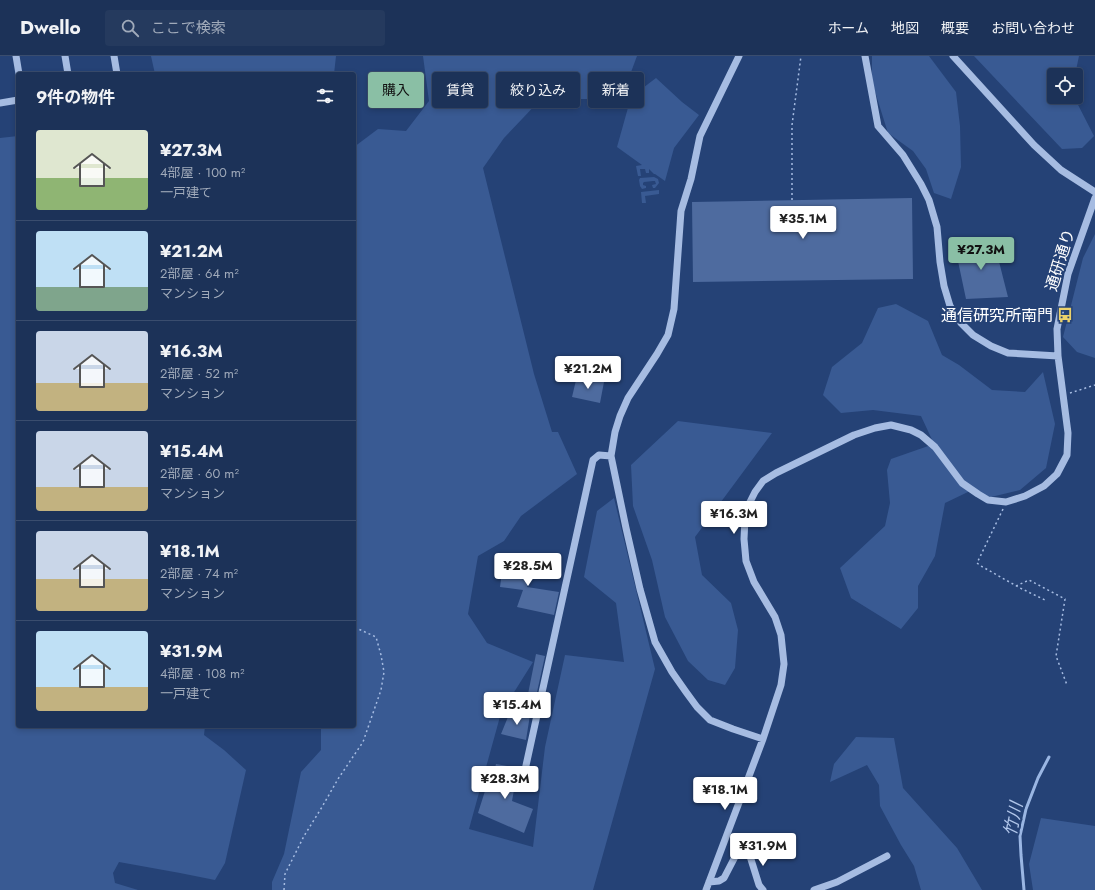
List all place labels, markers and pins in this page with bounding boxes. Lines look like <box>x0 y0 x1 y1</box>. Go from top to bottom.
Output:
pin: ¥35.1M <box>770 206 836 240</box>
pin: ¥27.3M <box>948 237 1014 271</box>
place label: 通信研究所南門 <box>941 304 1053 327</box>
bus stop icon: 通信研究所南門 <box>1056 306 1074 324</box>
pin: ¥21.2M <box>555 356 621 390</box>
pin: ¥16.3M <box>701 501 767 535</box>
pin: ¥28.5M <box>495 553 561 587</box>
pin: ¥15.4M <box>484 692 550 726</box>
pin: ¥28.3M <box>472 766 538 800</box>
pin: ¥18.1M <box>692 777 758 811</box>
pin: ¥31.9M <box>730 833 796 867</box>

